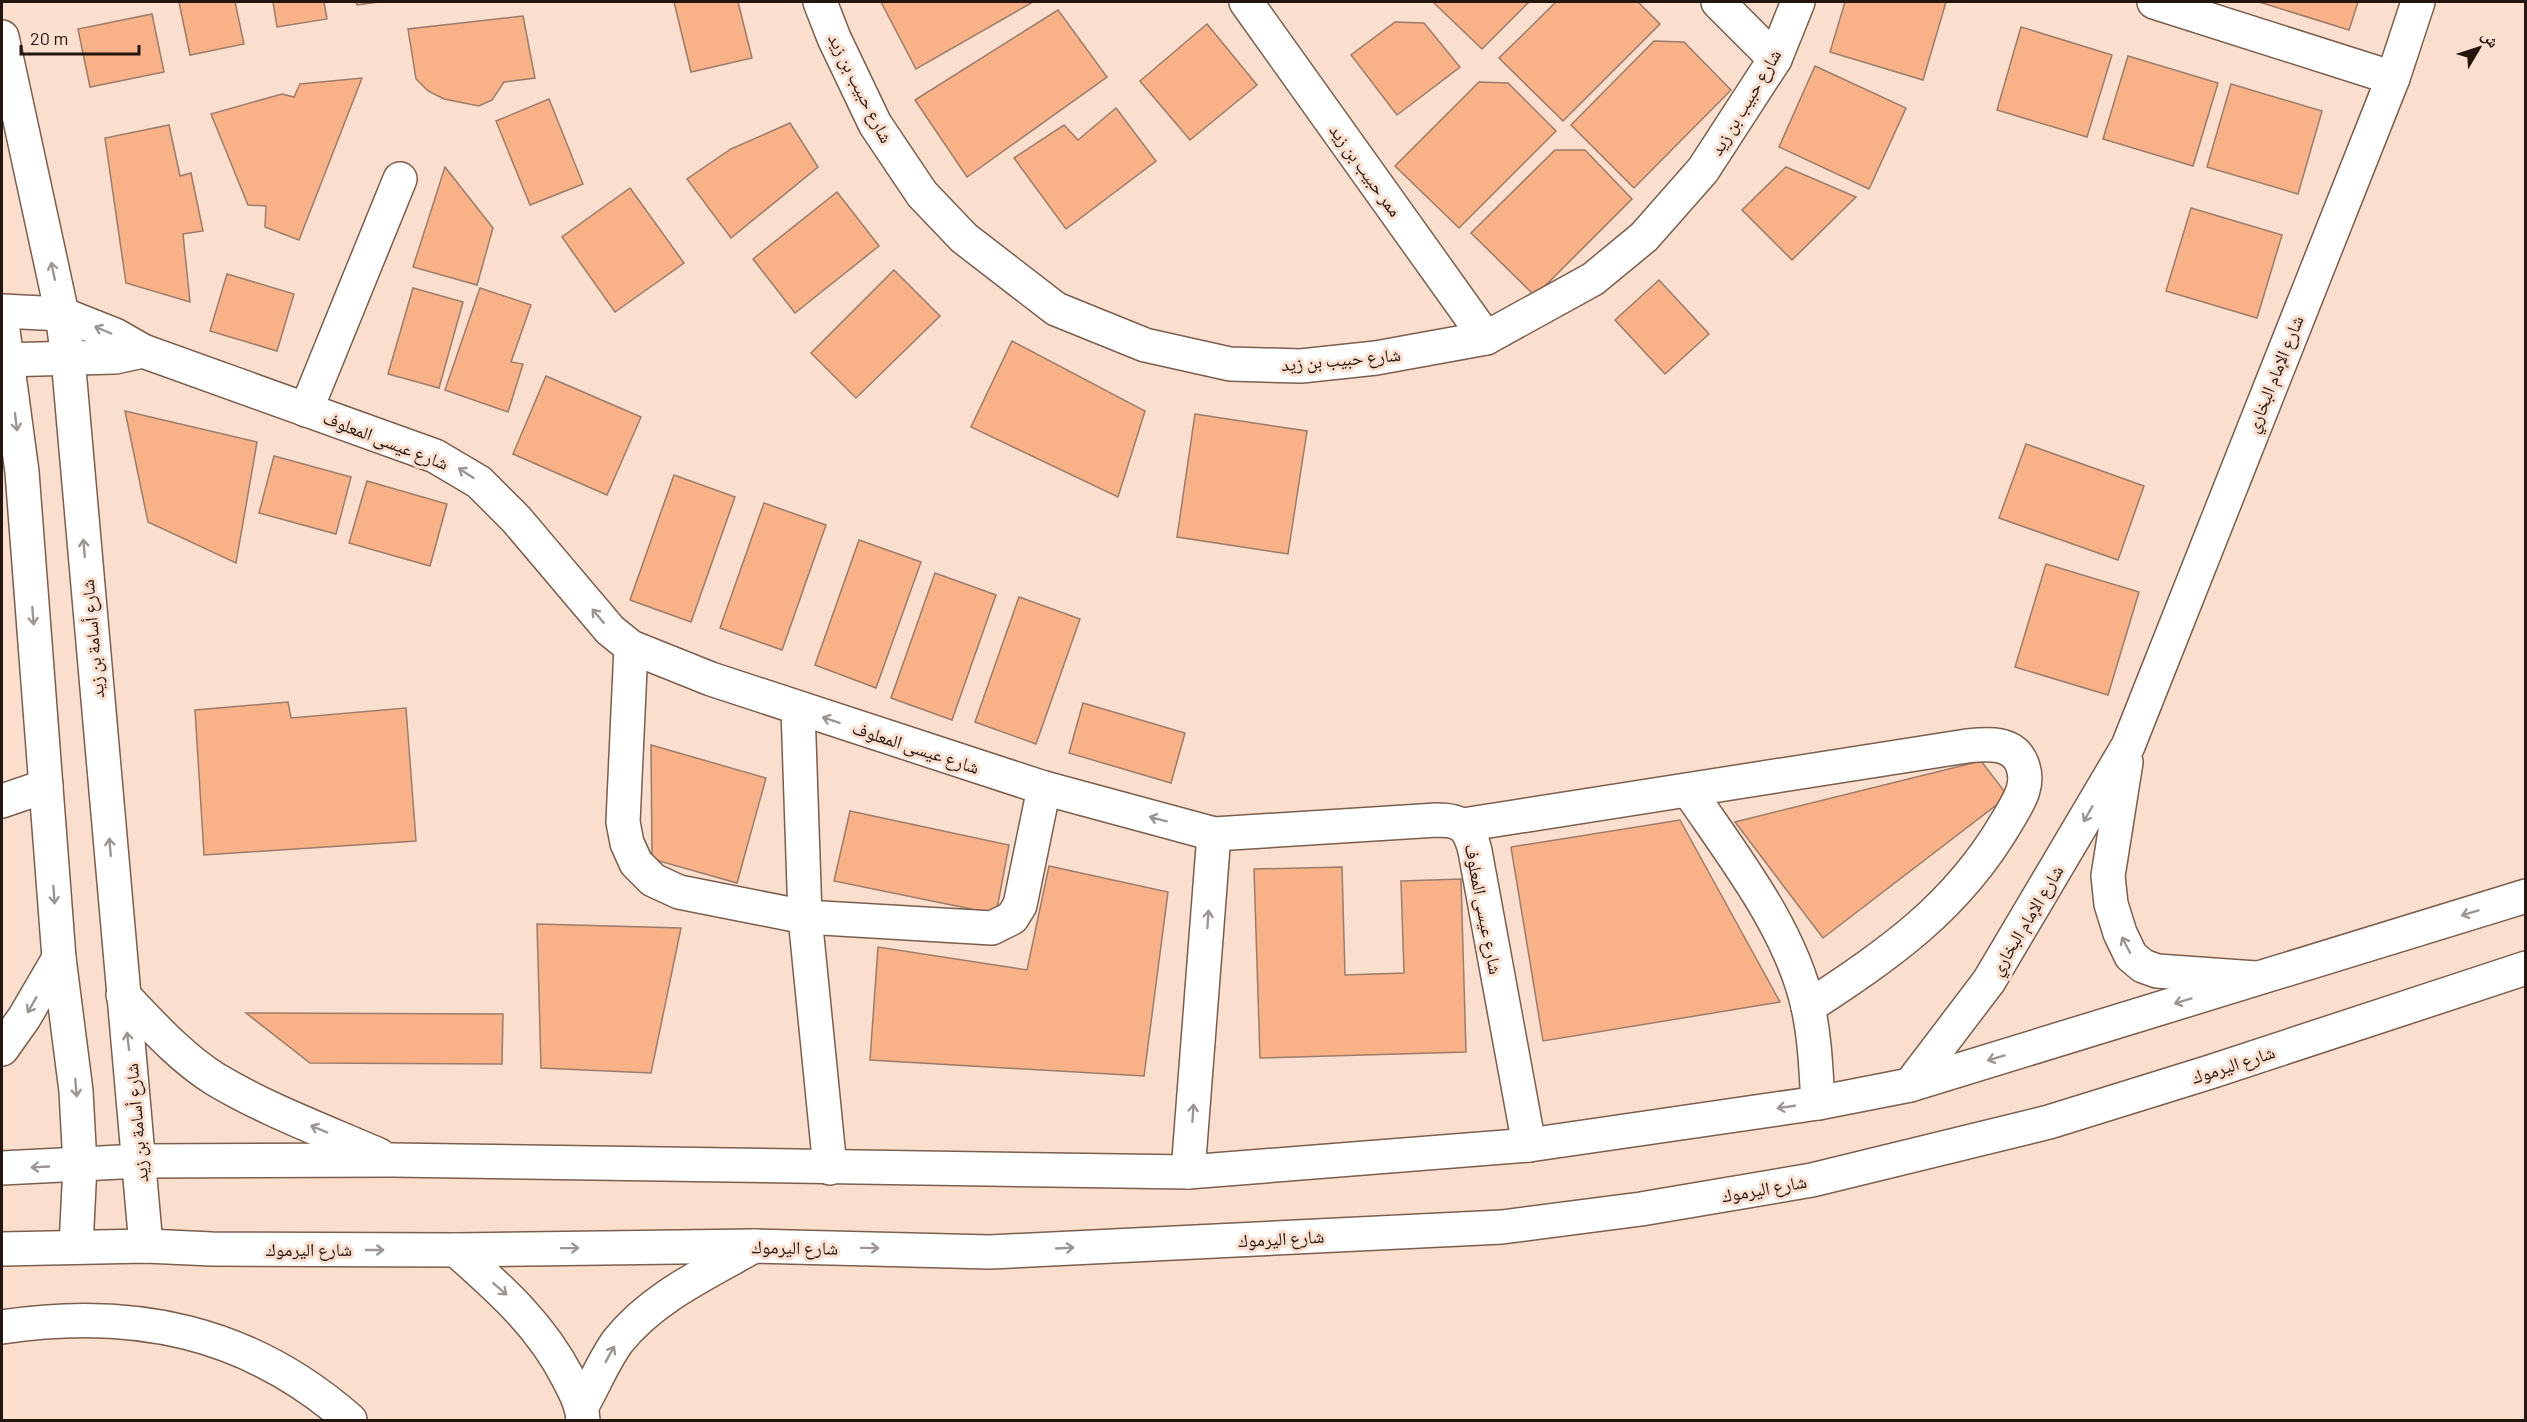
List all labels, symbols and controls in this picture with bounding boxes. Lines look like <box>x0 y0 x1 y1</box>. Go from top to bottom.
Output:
scale bar <box>21 18 140 56</box>
north arrow <box>2449 18 2509 78</box>
text: ش <box>2478 26 2504 51</box>
text: 20 m <box>30 27 68 49</box>
street label: شارع حبيب بن زيد <box>823 30 898 147</box>
street label: شارع حبيب بن زيد <box>1705 45 1786 160</box>
street label: ممر حبيب بن زيد <box>1324 120 1407 221</box>
one-way arrow <box>46 262 58 281</box>
street label: شارع الإمام البخاري <box>2240 312 2312 438</box>
one-way arrow <box>95 324 113 335</box>
street label: شارع حبيب بن زيد <box>1280 343 1402 376</box>
street label: شارع عيسى المعلوف <box>320 406 452 475</box>
one-way arrow <box>10 412 21 432</box>
one-way arrow <box>458 467 475 479</box>
one-way arrow <box>78 539 89 559</box>
street label: شارع أسامة بن زيد <box>76 579 109 699</box>
one-way arrow <box>28 606 39 626</box>
one-way arrow <box>591 609 605 624</box>
one-way arrow <box>822 713 841 724</box>
street label: شارع عيسى المعلوف <box>849 716 982 779</box>
one-way arrow <box>2081 805 2093 822</box>
one-way arrow <box>1149 812 1168 824</box>
one-way arrow <box>104 838 115 857</box>
street label: شارع عيسى المعلوف <box>1460 842 1507 976</box>
street label: شارع الإمام البخاري <box>1984 861 2071 981</box>
one-way arrow <box>49 884 60 904</box>
one-way arrow <box>2461 908 2480 919</box>
one-way arrow <box>1203 910 1214 930</box>
one-way arrow <box>2119 936 2131 954</box>
one-way arrow <box>26 996 38 1013</box>
one-way arrow <box>2174 996 2193 1007</box>
one-way arrow <box>122 1032 133 1052</box>
street label: شارع اليرموك <box>2189 1040 2278 1089</box>
one-way arrow <box>1987 1053 2006 1064</box>
street label: شارع أسامة بن زيد <box>120 1063 153 1183</box>
one-way arrow <box>71 1078 82 1098</box>
one-way arrow <box>1777 1102 1797 1113</box>
one-way arrow <box>1188 1104 1199 1124</box>
one-way arrow <box>310 1123 328 1134</box>
one-way arrow <box>30 1161 50 1172</box>
street label: شارع اليرموك <box>1720 1170 1809 1207</box>
street label: شارع اليرموك <box>1237 1225 1325 1252</box>
street label: شارع اليرموك <box>752 1235 838 1260</box>
street label: شارع اليرموك <box>266 1238 352 1261</box>
one-way arrow <box>560 1242 580 1254</box>
one-way arrow <box>1054 1242 1074 1253</box>
one-way arrow <box>859 1243 879 1254</box>
one-way arrow <box>365 1244 385 1256</box>
one-way arrow <box>492 1282 507 1296</box>
one-way arrow <box>605 1346 617 1363</box>

